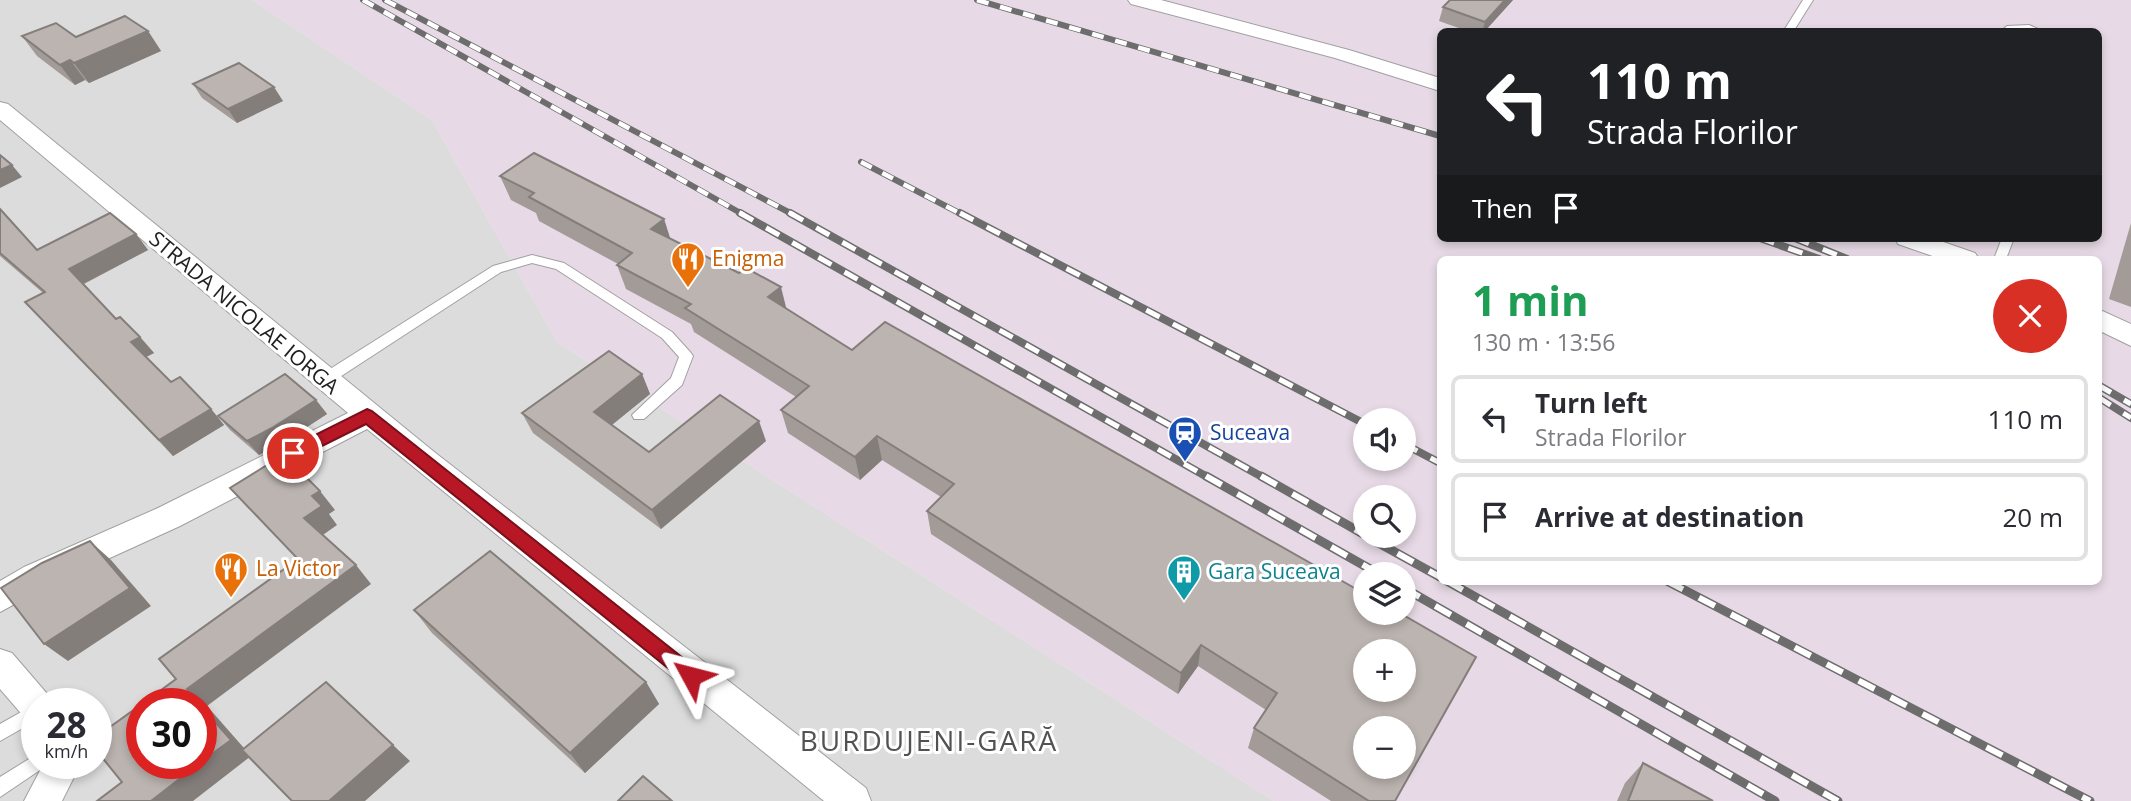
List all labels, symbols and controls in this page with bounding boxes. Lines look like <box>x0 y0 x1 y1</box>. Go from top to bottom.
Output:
text: 110 m <box>1587 47 1732 113</box>
icon: left <box>1472 56 1563 147</box>
text: Strada Florilor <box>1587 110 1798 153</box>
icon: arrive <box>1547 189 1585 227</box>
text: Then <box>1472 190 1533 226</box>
street label: STRADA NICOLAE IORGA <box>144 225 346 400</box>
restaurant icon: Enigma <box>669 240 707 289</box>
place label: Enigma <box>712 244 784 272</box>
text: 1 min <box>1472 271 1589 328</box>
button: close <box>1993 279 2067 353</box>
text: 130 m · 13:56 <box>1472 326 1615 358</box>
text: Turn left <box>1535 385 1647 421</box>
icon: left <box>1476 400 1514 438</box>
text: 110 m <box>1988 401 2063 437</box>
map controls <box>1353 408 1416 779</box>
button: sound <box>1353 408 1416 471</box>
station icon: Suceava <box>1166 414 1204 463</box>
place label: Suceava <box>1210 418 1290 446</box>
text: Strada Florilor <box>1535 421 1687 453</box>
pin <box>263 423 323 483</box>
icon: arrive <box>274 434 312 472</box>
button: search <box>1353 485 1416 548</box>
icon: arrive <box>1476 498 1514 536</box>
text: Arrive at destination <box>1535 499 1804 535</box>
text: 20 m <box>2002 499 2063 535</box>
restaurant icon: La Victor <box>212 550 250 599</box>
building icon: Gara Suceava <box>1165 553 1203 602</box>
place label: La Victor <box>256 554 341 582</box>
place label: Gara Suceava <box>1208 557 1341 585</box>
button: layers <box>1353 562 1416 625</box>
position arrow <box>654 639 728 713</box>
button: + <box>1353 639 1416 702</box>
speed limit sign: 30 <box>126 688 217 779</box>
text: 28 <box>46 701 87 748</box>
button: − <box>1353 716 1416 779</box>
district label: BURDUJENI-GARĂ <box>800 721 1058 759</box>
text: km/h <box>45 739 88 763</box>

